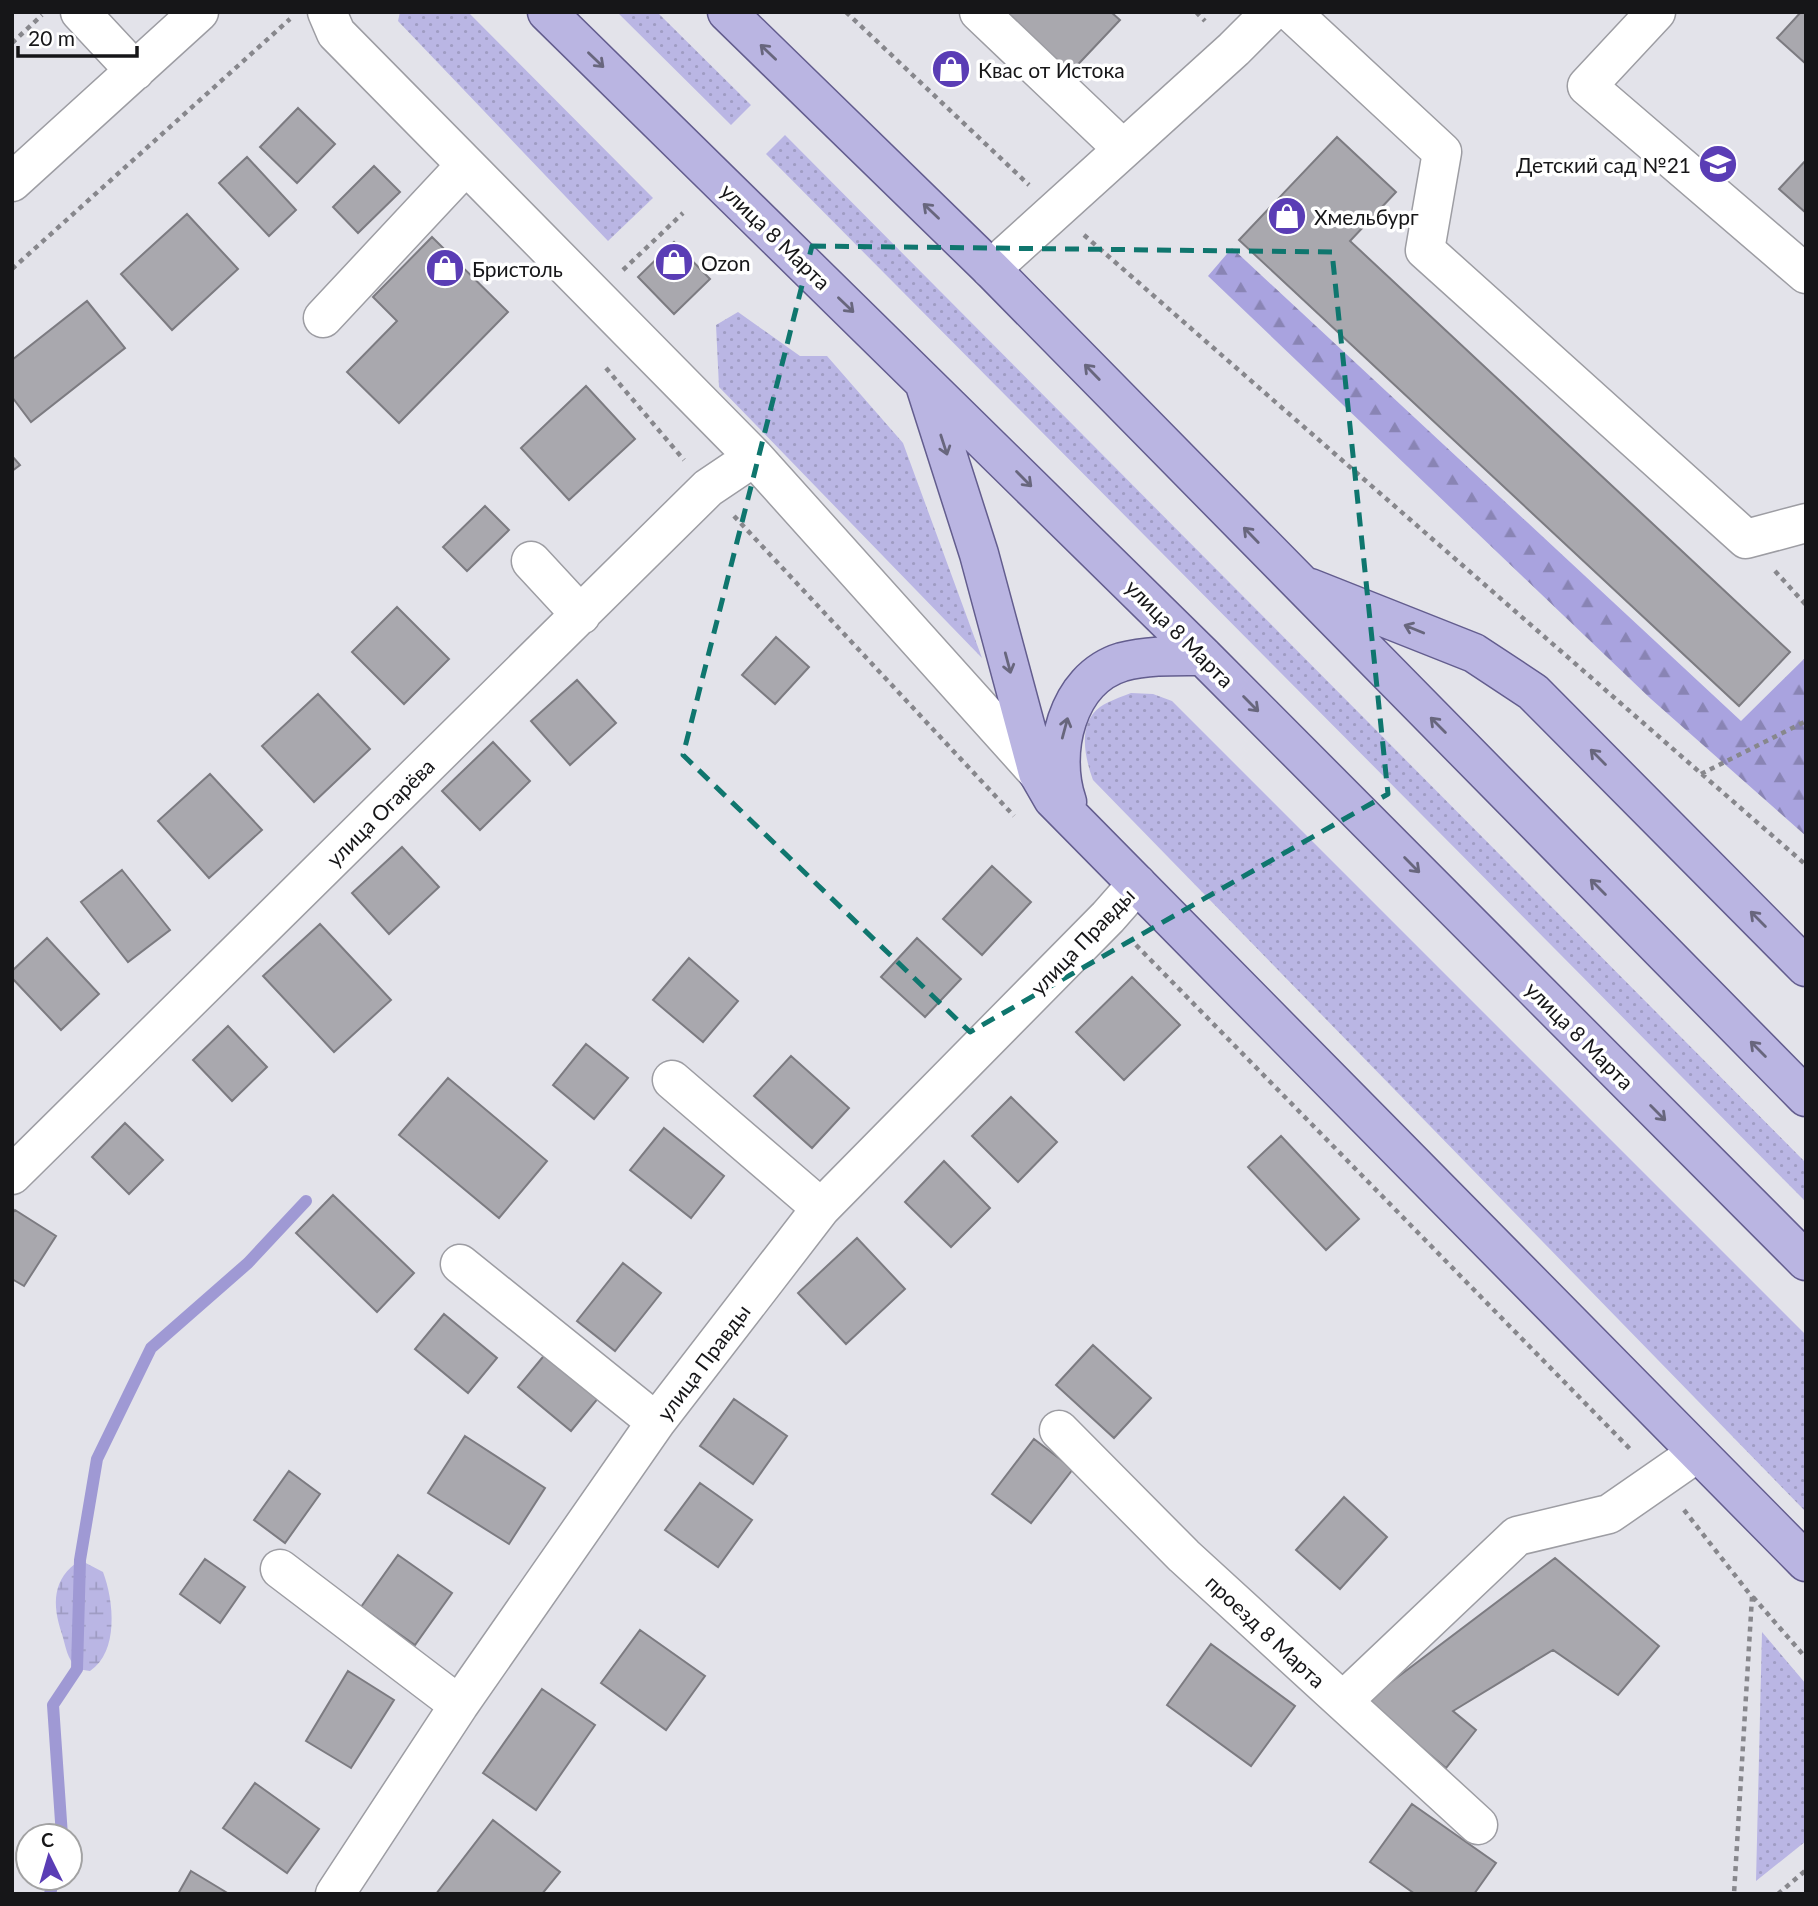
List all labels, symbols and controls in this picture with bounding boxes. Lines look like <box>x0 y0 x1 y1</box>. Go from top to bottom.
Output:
scale bar <box>18 14 136 58</box>
text: 20 m <box>28 25 75 50</box>
one-way arrow <box>760 44 777 61</box>
shop icon: Квас от Истока <box>930 48 972 90</box>
one-way arrow <box>587 51 604 68</box>
place label: Квас от Истока <box>978 57 1125 82</box>
school or university icon: Детский сад №21 <box>1697 143 1739 185</box>
place label: Детский сад №21 <box>1516 152 1691 177</box>
street label: улица 8 Марта <box>716 178 836 294</box>
shop icon: Хмельбург <box>1266 195 1308 237</box>
one-way arrow <box>923 202 940 219</box>
place label: Хмельбург <box>1314 204 1419 229</box>
shop icon: Ozon <box>653 241 695 283</box>
shop icon: Бристоль <box>424 247 466 289</box>
place label: Ozon <box>701 250 751 275</box>
place label: Бристоль <box>472 256 563 281</box>
one-way arrow <box>838 296 855 313</box>
one-way arrow <box>1084 364 1101 381</box>
one-way arrow <box>939 433 951 455</box>
one-way arrow <box>1015 471 1032 488</box>
one-way arrow <box>1243 527 1260 544</box>
street label: улица 8 Марта <box>1121 574 1239 692</box>
one-way arrow <box>1403 621 1425 634</box>
one-way arrow <box>1002 651 1015 674</box>
one-way arrow <box>1242 695 1259 712</box>
one-way arrow <box>1060 717 1073 739</box>
one-way arrow <box>1430 717 1447 734</box>
one-way arrow <box>1589 749 1606 766</box>
street label: улица Огарёва <box>321 753 439 871</box>
one-way arrow <box>1403 857 1420 874</box>
one-way arrow <box>1590 878 1607 895</box>
street label: улица Правды <box>1025 882 1139 1000</box>
one-way arrow <box>1749 910 1766 927</box>
street label: улица 8 Марта <box>1521 976 1639 1094</box>
one-way arrow <box>1749 1040 1766 1057</box>
one-way arrow <box>1650 1105 1667 1122</box>
street label: улица Правды <box>651 1299 755 1425</box>
street label: проезд 8 Марта <box>1201 1569 1331 1693</box>
north arrow <box>14 1822 84 1892</box>
text: С <box>40 1828 55 1852</box>

